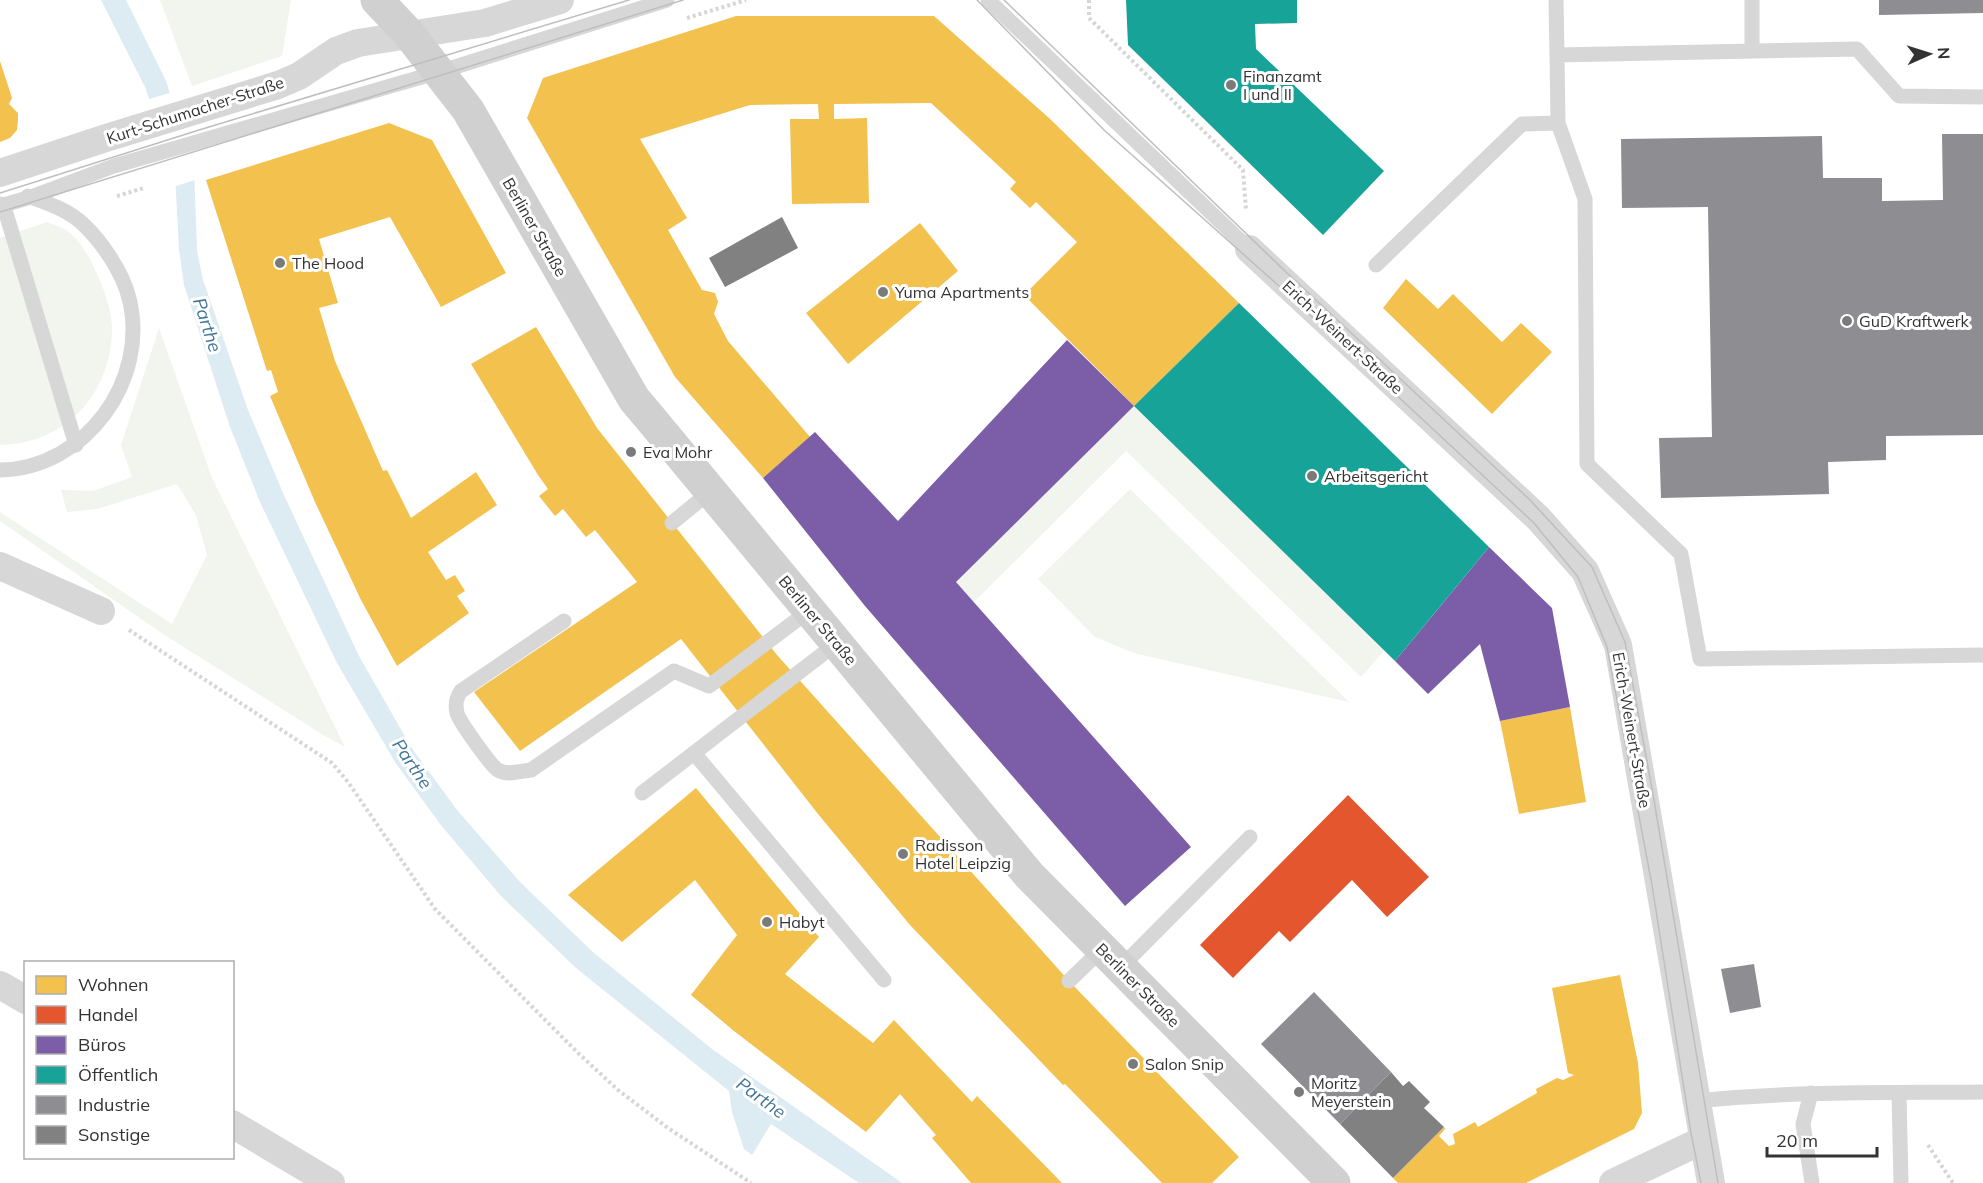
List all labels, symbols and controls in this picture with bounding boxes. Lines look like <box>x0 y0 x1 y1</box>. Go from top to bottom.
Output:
north arrow <box>1899 24 1959 84</box>
text: N <box>1934 47 1954 60</box>
place label: Finanzamt I und II <box>1243 66 1322 104</box>
street label: Kurt-Schumacher-Straße <box>104 72 286 148</box>
marker: Finanzamt I und II <box>1224 78 1238 92</box>
street label: Berliner Straße <box>499 174 571 280</box>
place label: The Hood <box>292 253 364 273</box>
marker: The Hood <box>273 256 287 270</box>
street label: Erich-Weinert-Straße <box>1278 276 1408 398</box>
place label: Yuma Apartments <box>894 282 1029 302</box>
marker: Yuma Apartments <box>876 285 890 299</box>
water label: Parthe <box>188 295 227 355</box>
place label: GuD Kraftwerk <box>1859 311 1970 331</box>
marker: GuD Kraftwerk <box>1840 314 1854 328</box>
place label: Eva Mohr <box>643 442 713 462</box>
marker: Eva Mohr <box>624 445 638 459</box>
place label: Arbeitsgericht <box>1324 466 1428 486</box>
marker: Arbeitsgericht <box>1305 469 1319 483</box>
street label: Berliner Straße <box>775 571 861 669</box>
street label: Erich-Weinert-Straße <box>1608 651 1656 809</box>
water label: Parthe <box>387 734 438 793</box>
place label: Radisson Hotel Leipzig <box>915 835 1011 873</box>
marker: Radisson Hotel Leipzig <box>896 847 910 861</box>
place label: Habyt <box>779 912 825 932</box>
marker: Habyt <box>760 915 774 929</box>
street label: Berliner Straße <box>1092 939 1184 1031</box>
legend <box>24 961 234 1159</box>
text: Wohnen <box>78 973 149 996</box>
text: Handel <box>78 1003 138 1026</box>
text: Büros <box>78 1033 126 1056</box>
place label: Salon Snip <box>1145 1054 1224 1074</box>
marker: Salon Snip <box>1126 1057 1140 1071</box>
text: Öffentlich <box>78 1063 158 1086</box>
water label: Parthe <box>732 1072 791 1123</box>
place label: Moritz Meyerstein <box>1311 1073 1391 1111</box>
marker: Moritz Meyerstein <box>1292 1085 1306 1099</box>
text: Industrie <box>78 1093 150 1116</box>
scale bar <box>1767 1120 1876 1158</box>
text: Sonstige <box>78 1123 150 1146</box>
text: 20 m <box>1776 1129 1818 1152</box>

